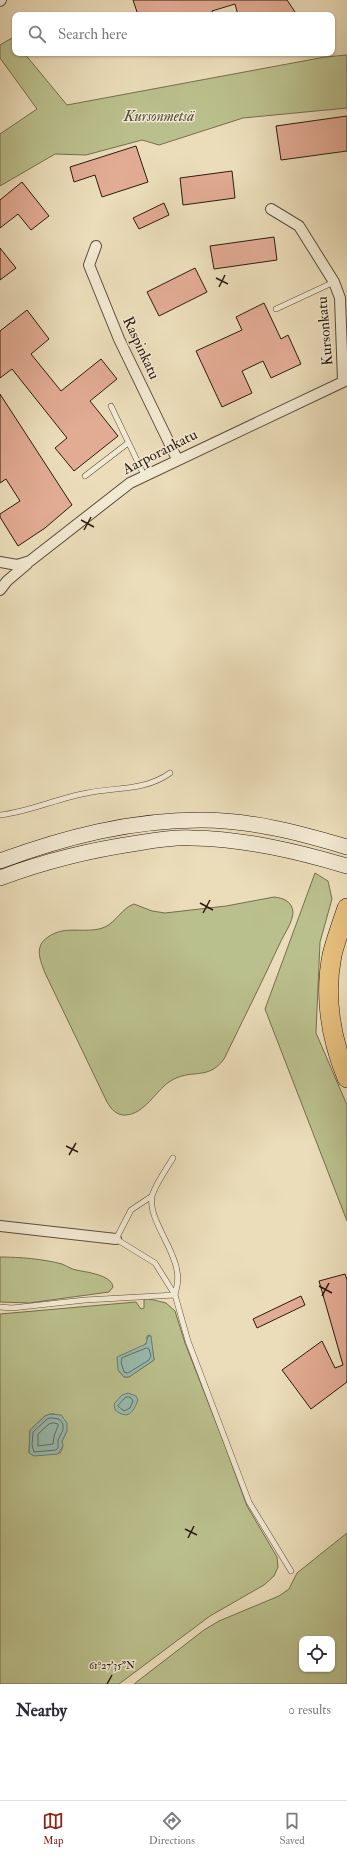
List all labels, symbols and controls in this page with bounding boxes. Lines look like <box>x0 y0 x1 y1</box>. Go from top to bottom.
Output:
search box <box>12 12 335 56</box>
icon: search <box>26 23 48 45</box>
text: Search here <box>58 25 127 44</box>
park label: Kursonmetsä <box>123 107 195 126</box>
street label: Kursonkatu <box>312 295 337 366</box>
street label: Raspinkatu <box>117 314 164 383</box>
street label: Aarporankatu <box>119 425 201 480</box>
map controls <box>299 1636 335 1672</box>
button: locate <box>299 1636 335 1672</box>
text: 61°27'35"N <box>89 1660 135 1672</box>
text: Nearby <box>16 1700 67 1721</box>
text: 0 results <box>288 1702 331 1718</box>
tab: Map <box>42 1810 64 1847</box>
tab: Directions <box>149 1810 195 1847</box>
tab: Saved <box>280 1810 305 1847</box>

